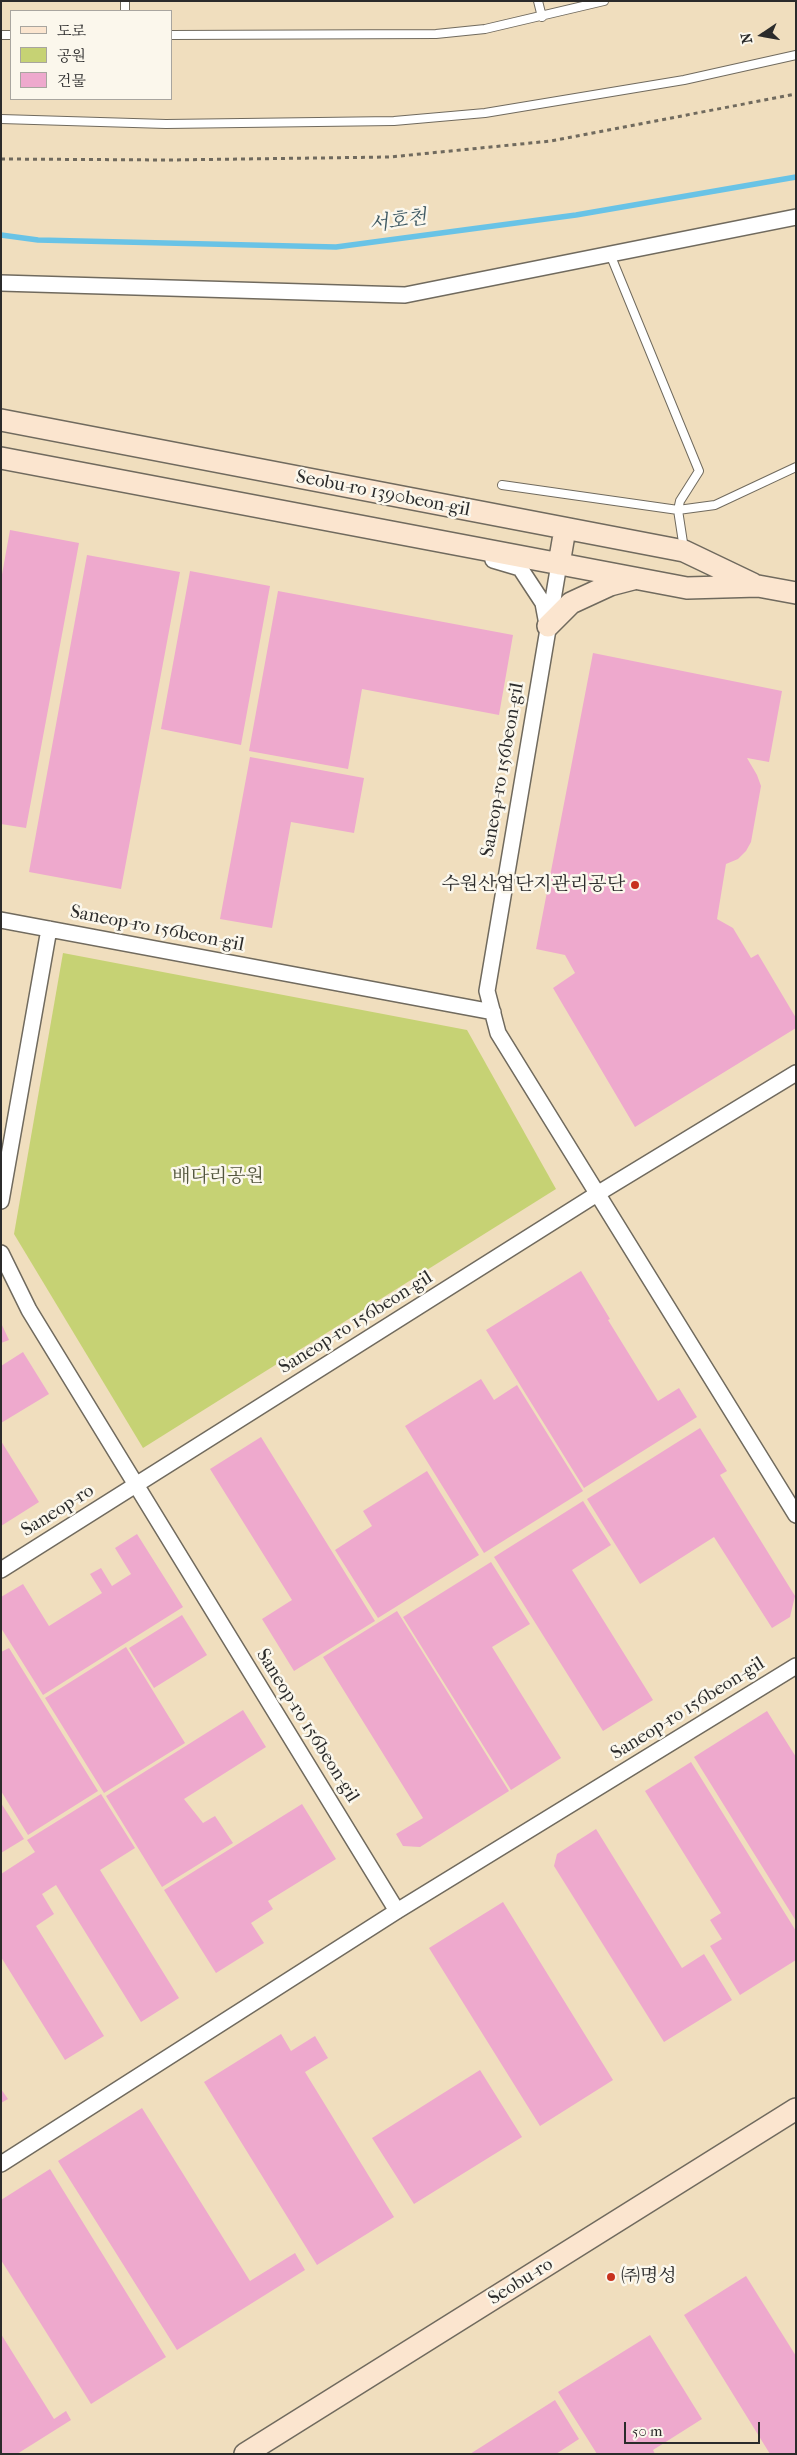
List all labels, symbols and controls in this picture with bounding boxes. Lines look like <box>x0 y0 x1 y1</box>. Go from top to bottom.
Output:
legend <box>10 10 172 100</box>
north arrow <box>737 10 787 60</box>
text: 도로 <box>57 22 86 40</box>
text: N <box>737 31 756 45</box>
text: 공원 <box>57 47 86 65</box>
text: 건물 <box>57 72 86 90</box>
water label: 서호천 <box>368 206 428 238</box>
street label: Seobu-ro 1390beon-gil <box>294 466 472 522</box>
street label: Saneop-ro 156beon-gil <box>476 681 530 859</box>
place label: 수원산업단지관리공단 <box>441 874 625 896</box>
marker: 수원산업단지관리공단 <box>629 879 641 891</box>
street label: Saneop-ro 156beon-gil <box>68 901 246 957</box>
park label: 배다리공원 <box>172 1166 264 1188</box>
street label: Saneop-ro 156beon-gil <box>275 1267 437 1379</box>
street label: Saneop-ro <box>17 1480 99 1542</box>
street label: Saneop-ro 156beon-gil <box>251 1645 363 1807</box>
street label: Saneop-ro 156beon-gil <box>607 1653 769 1765</box>
street label: Seobu-ro <box>484 2253 558 2311</box>
place label: ㈜명성 <box>621 2266 677 2288</box>
marker: ㈜명성 <box>605 2271 617 2283</box>
scale bar <box>627 2412 763 2444</box>
text: 50 m <box>632 2422 662 2440</box>

